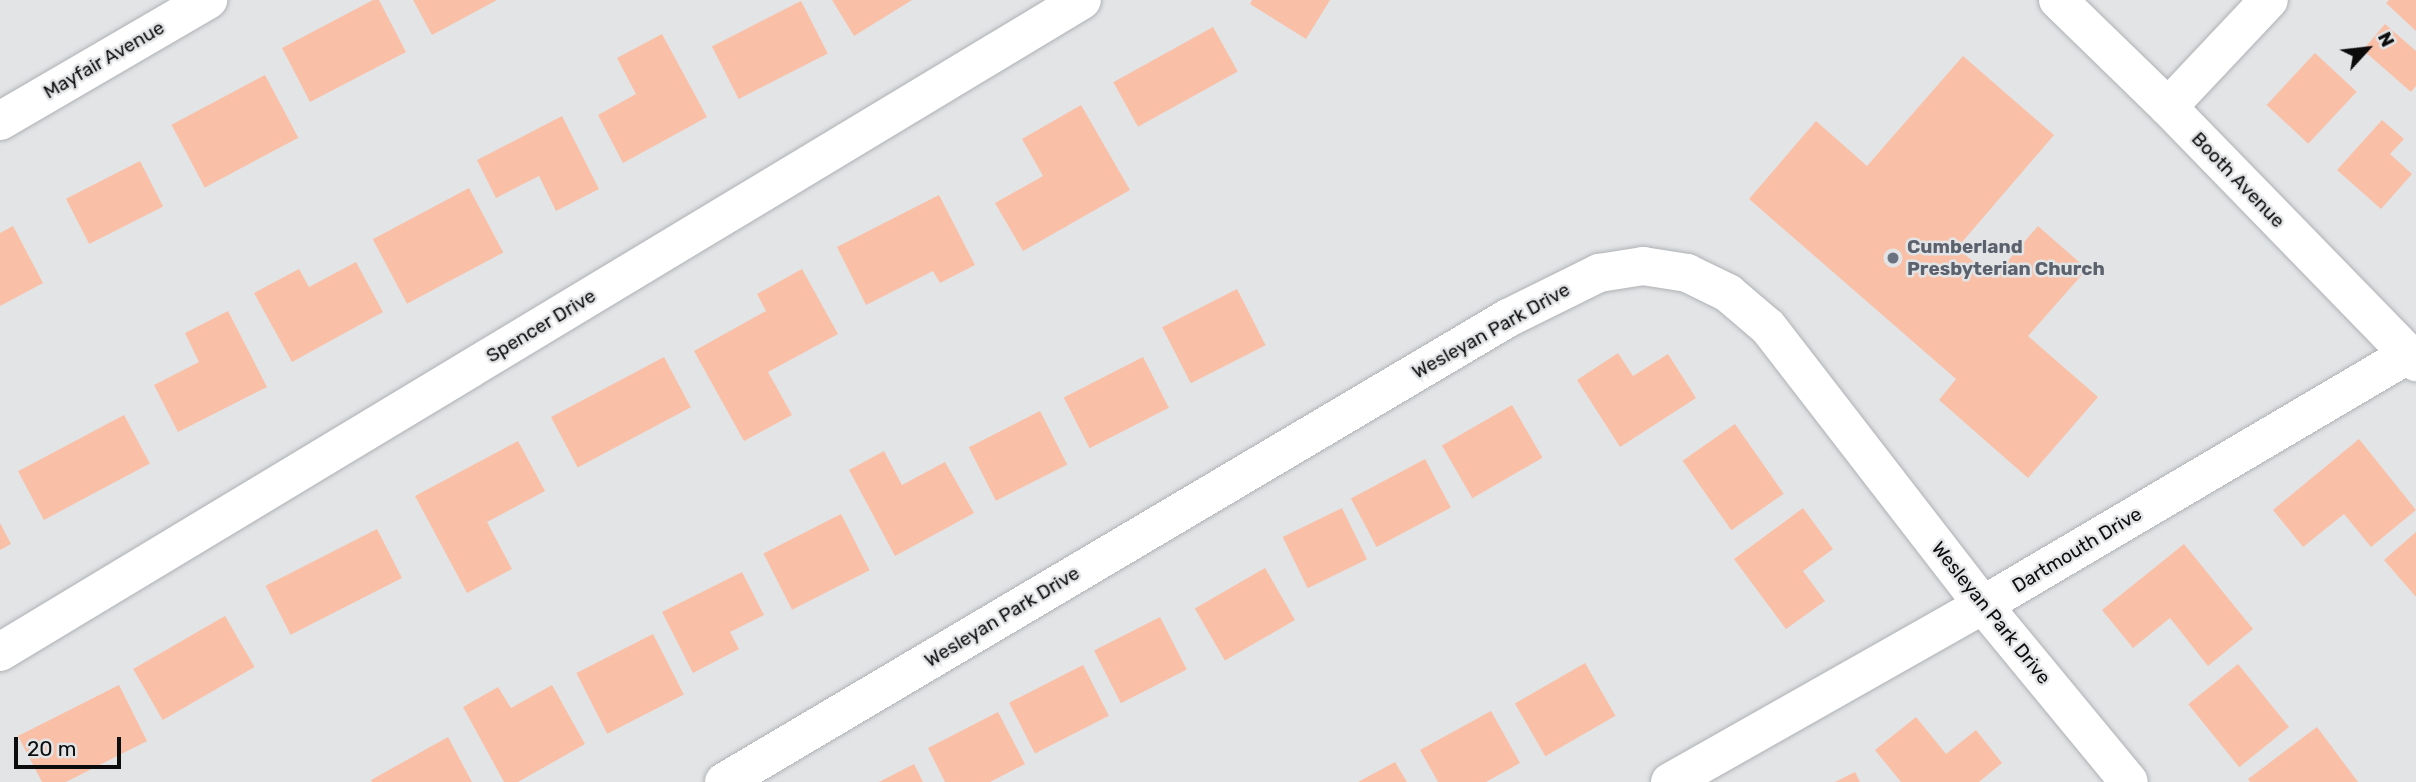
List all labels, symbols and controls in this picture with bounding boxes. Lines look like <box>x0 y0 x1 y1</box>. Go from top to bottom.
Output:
north arrow <box>2332 14 2402 84</box>
street label: Mayfair Avenue <box>39 16 169 104</box>
text: N <box>2373 28 2400 51</box>
street label: Booth Avenue <box>2187 127 2289 233</box>
place label: Cumberland Presbyterian Church <box>1907 236 2105 280</box>
marker: Cumberland Presbyterian Church <box>1885 250 1901 266</box>
street label: Wesleyan Park Drive <box>1408 278 1574 384</box>
street label: Spencer Drive <box>482 284 600 368</box>
street label: Dartmouth Drive <box>2008 502 2146 598</box>
street label: Wesleyan Park Drive <box>1927 537 2055 689</box>
street label: Wesleyan Park Drive <box>920 562 1084 672</box>
scale bar <box>18 722 124 766</box>
text: 20 m <box>27 736 76 761</box>

